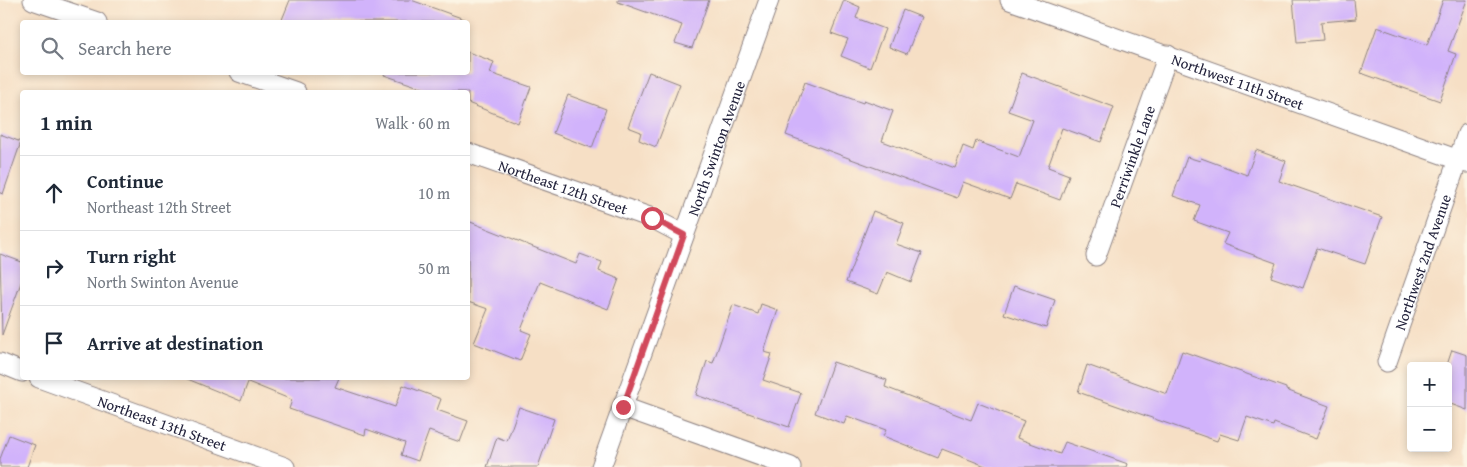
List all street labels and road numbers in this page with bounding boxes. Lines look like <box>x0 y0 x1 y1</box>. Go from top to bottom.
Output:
street label: Northwest 11th Street <box>1169 48 1308 115</box>
street label: North Swinton Avenue <box>682 78 750 218</box>
street label: Perriwinkle Lane <box>1104 102 1160 210</box>
street label: Northeast 12th Street <box>496 154 631 219</box>
street label: Northwest 2nd Avenue <box>1389 191 1456 333</box>
street label: Northeast 13th Street <box>95 390 230 456</box>

